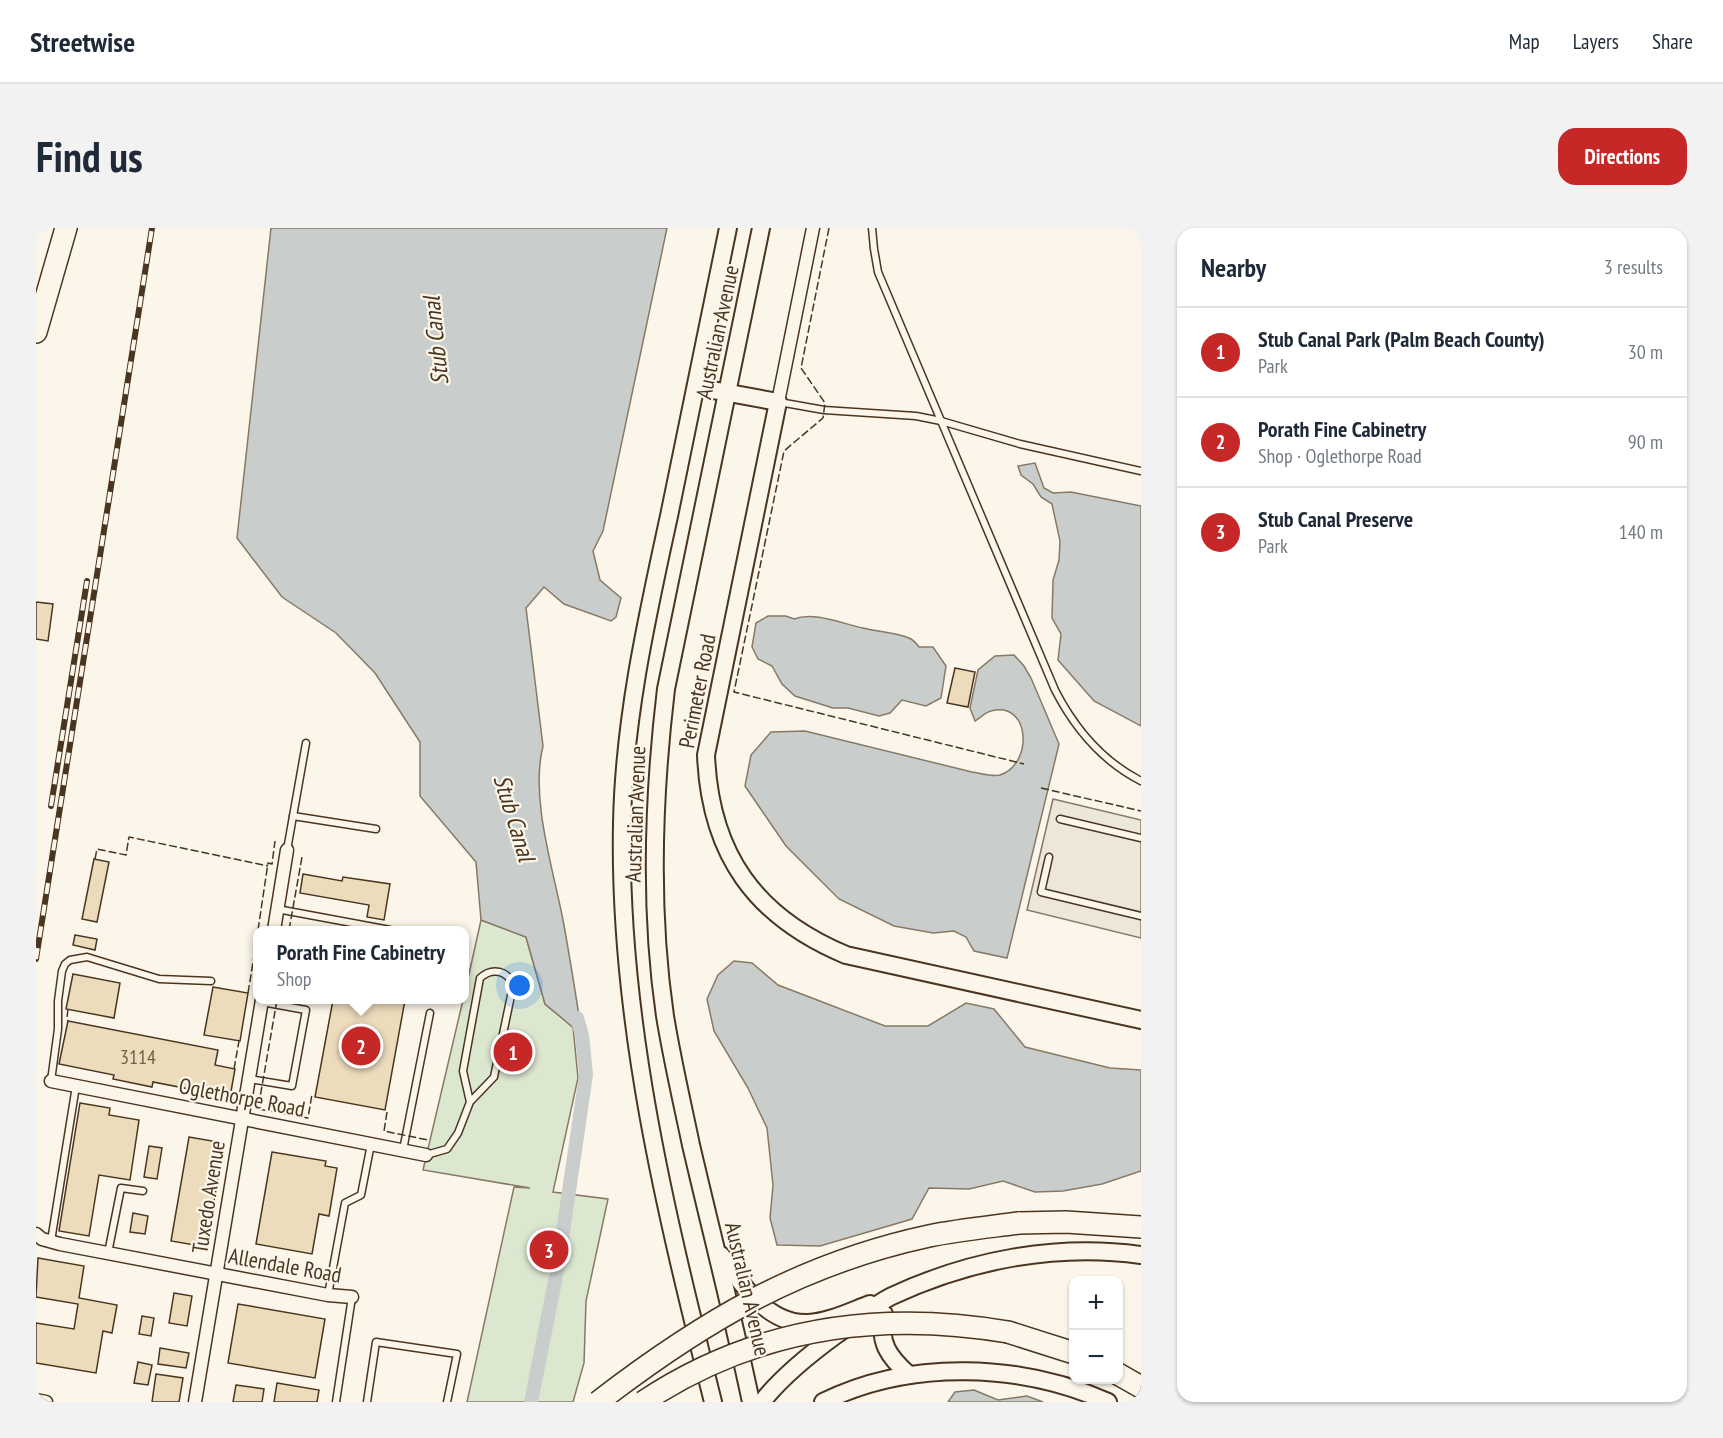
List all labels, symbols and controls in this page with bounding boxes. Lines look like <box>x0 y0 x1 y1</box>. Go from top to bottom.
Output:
text: Streetwise <box>30 23 135 60</box>
text: Map <box>1509 28 1540 55</box>
text: Layers <box>1573 28 1619 55</box>
text: Share <box>1652 28 1693 55</box>
button: Directions <box>1558 128 1687 185</box>
text: Find us <box>36 129 143 184</box>
text: Nearby <box>1201 251 1266 284</box>
text: 3 results <box>1604 254 1663 280</box>
street label: Australian Avenue <box>689 262 745 402</box>
water label: Stub Canal <box>415 293 456 387</box>
text: Stub Canal Park (Palm Beach County) <box>1258 325 1545 353</box>
text: 1 <box>1216 339 1225 365</box>
text: 30 m <box>1628 339 1663 365</box>
text: Park <box>1258 353 1288 379</box>
text: Porath Fine Cabinetry <box>1258 415 1426 443</box>
text: 2 <box>1216 429 1225 455</box>
text: 90 m <box>1628 429 1663 455</box>
text: Shop · Oglethorpe Road <box>1258 443 1422 469</box>
text: Stub Canal Preserve <box>1258 505 1413 533</box>
text: 3 <box>1216 519 1225 545</box>
text: 140 m <box>1619 519 1663 545</box>
text: Park <box>1258 533 1288 559</box>
street label: Perimeter Road <box>672 632 722 750</box>
street label: Australian Avenue <box>619 745 651 883</box>
water label: Stub Canal <box>487 771 543 867</box>
popup <box>253 926 469 1004</box>
text: Porath Fine Cabinetry <box>277 938 445 966</box>
text: Shop <box>277 966 312 992</box>
your location <box>505 971 534 1000</box>
pin: 2 <box>342 1024 380 1068</box>
pin: 1 <box>494 1030 532 1074</box>
house number: 3114 <box>120 1044 156 1070</box>
street label: Oglethorpe Road <box>177 1071 307 1123</box>
street label: Tuxedo Avenue <box>185 1139 231 1255</box>
street label: Australian Avenue <box>719 1219 777 1359</box>
pin: 3 <box>530 1228 568 1272</box>
street label: Allendale Road <box>226 1241 344 1289</box>
map controls <box>1069 1276 1123 1384</box>
button: + <box>1069 1276 1123 1330</box>
button: − <box>1069 1330 1123 1384</box>

